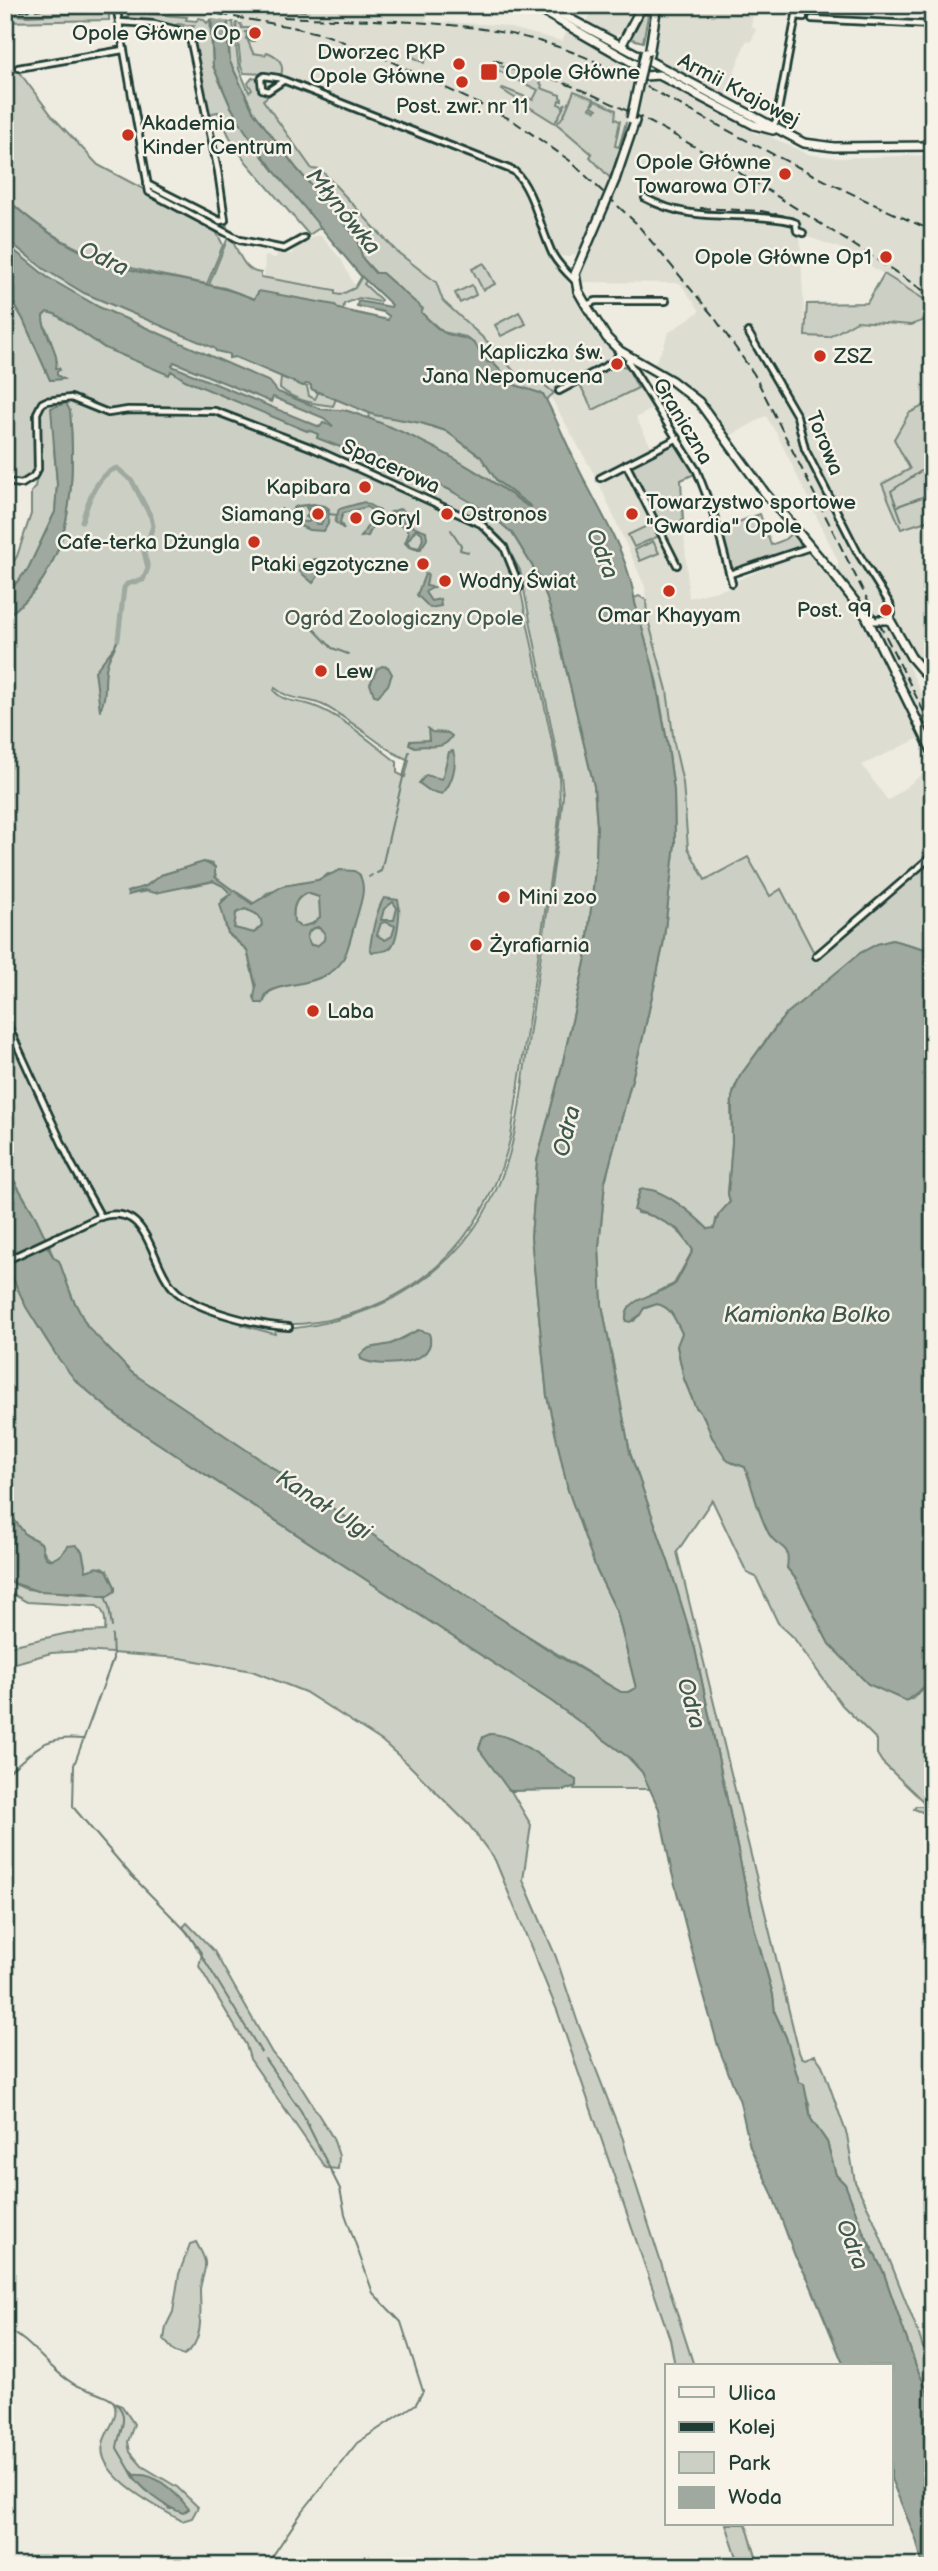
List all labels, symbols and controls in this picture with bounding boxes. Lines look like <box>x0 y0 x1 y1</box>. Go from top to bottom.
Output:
place label: Opole Główne Op <box>72 21 241 46</box>
marker: Opole Główne Op <box>247 25 263 41</box>
place label: Dworzec PKP Opole Główne <box>310 40 445 89</box>
street label: Armii Krajowej <box>674 48 804 133</box>
marker: Dworzec PKP Opole Główne <box>451 56 467 72</box>
place label: Opole Główne <box>505 60 640 85</box>
marker: Opole Główne <box>479 62 499 82</box>
marker: Post. zwr. nr 11 <box>454 74 470 90</box>
place label: Post. zwr. nr 11 <box>396 94 528 119</box>
place label: Akademia Kinder Centrum <box>142 111 292 160</box>
marker: Akademia Kinder Centrum <box>120 127 136 143</box>
place label: Opole Główne Towarowa OT7 <box>635 150 772 199</box>
water label: Młynówka <box>300 163 387 261</box>
marker: Opole Główne Towarowa OT7 <box>777 166 793 182</box>
water label: Odra <box>74 235 133 283</box>
place label: Opole Główne Op1 <box>695 245 872 270</box>
marker: Opole Główne Op1 <box>878 249 894 265</box>
place label: Kapliczka św. Jana Nepomucena <box>423 340 603 389</box>
place label: ZSZ <box>833 344 873 369</box>
marker: ZSZ <box>812 348 828 364</box>
marker: Kapliczka św. Jana Nepomucena <box>609 356 625 372</box>
street label: Graniczna <box>647 373 718 469</box>
street label: Torowa <box>800 407 849 479</box>
street label: Spacerowa <box>338 434 444 499</box>
place label: Kapibara <box>266 475 351 500</box>
marker: Kapibara <box>357 479 373 495</box>
place label: Towarzystwo sportowe "Gwardia" Opole <box>646 490 856 539</box>
place label: Siamang <box>221 502 304 527</box>
place label: Ostronos <box>461 502 547 527</box>
marker: Siamang <box>310 506 326 522</box>
place label: Goryl <box>370 506 420 531</box>
marker: Ostronos <box>439 506 455 522</box>
marker: Towarzystwo sportowe "Gwardia" Opole <box>624 506 640 522</box>
marker: Goryl <box>348 510 364 526</box>
water label: Odra <box>580 524 624 583</box>
place label: Cafe-terka Dżungla <box>57 530 240 555</box>
marker: Cafe-terka Dżungla <box>246 534 262 550</box>
place label: Ptaki egzotyczne <box>250 552 409 577</box>
marker: Ptaki egzotyczne <box>415 556 431 572</box>
place label: Wodny Świat <box>459 569 577 594</box>
marker: Wodny Świat <box>437 573 453 589</box>
marker: Omar Khayyam <box>661 583 677 599</box>
place label: Post. 99 <box>797 598 872 623</box>
marker: Post. 99 <box>878 602 894 618</box>
place label: Omar Khayyam <box>597 603 741 628</box>
park label: Ogród Zoologiczny Opole <box>285 606 523 631</box>
place label: Lew <box>335 659 373 684</box>
marker: Lew <box>313 663 329 679</box>
place label: Mini zoo <box>518 885 597 910</box>
marker: Mini zoo <box>496 889 512 905</box>
place label: Żyrafiarnia <box>489 933 590 958</box>
marker: Żyrafiarnia <box>468 937 484 953</box>
place label: Laba <box>327 999 374 1024</box>
marker: Laba <box>305 1003 321 1019</box>
water label: Odra <box>547 1103 587 1160</box>
water label: Kamionka Bolko <box>724 1301 890 1329</box>
water label: Kanał Ulgi <box>271 1464 377 1546</box>
water label: Odra <box>670 1674 712 1732</box>
water label: Odra <box>830 2215 874 2274</box>
legend <box>665 2364 892 2526</box>
text: Ulica <box>728 2381 776 2406</box>
text: Kolej <box>728 2415 775 2440</box>
text: Park <box>728 2451 771 2476</box>
text: Woda <box>728 2485 782 2510</box>

